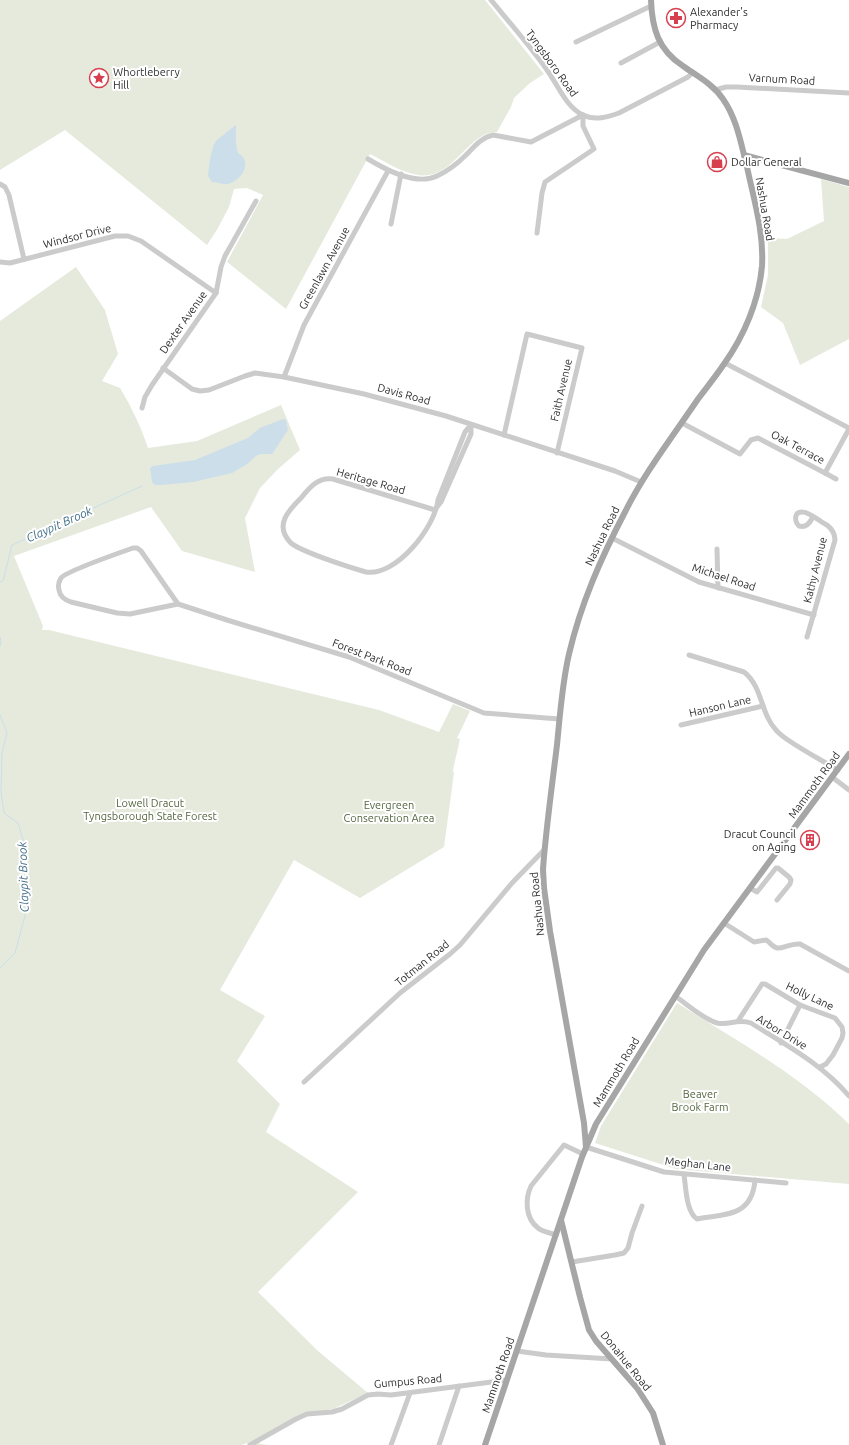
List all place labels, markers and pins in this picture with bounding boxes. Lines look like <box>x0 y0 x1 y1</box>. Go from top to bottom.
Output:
place label: Alexander's Pharmacy <box>690 6 748 31</box>
pharmacy icon: Alexander's Pharmacy <box>665 7 687 29</box>
place label: Whortleberry Hill <box>113 66 180 91</box>
place icon: Whortleberry Hill <box>88 67 110 89</box>
shop icon: Dollar General <box>706 151 728 173</box>
place label: Dollar General <box>731 156 802 168</box>
place label: Dracut Council on Aging <box>724 828 796 853</box>
building icon: Dracut Council on Aging <box>799 829 821 851</box>

